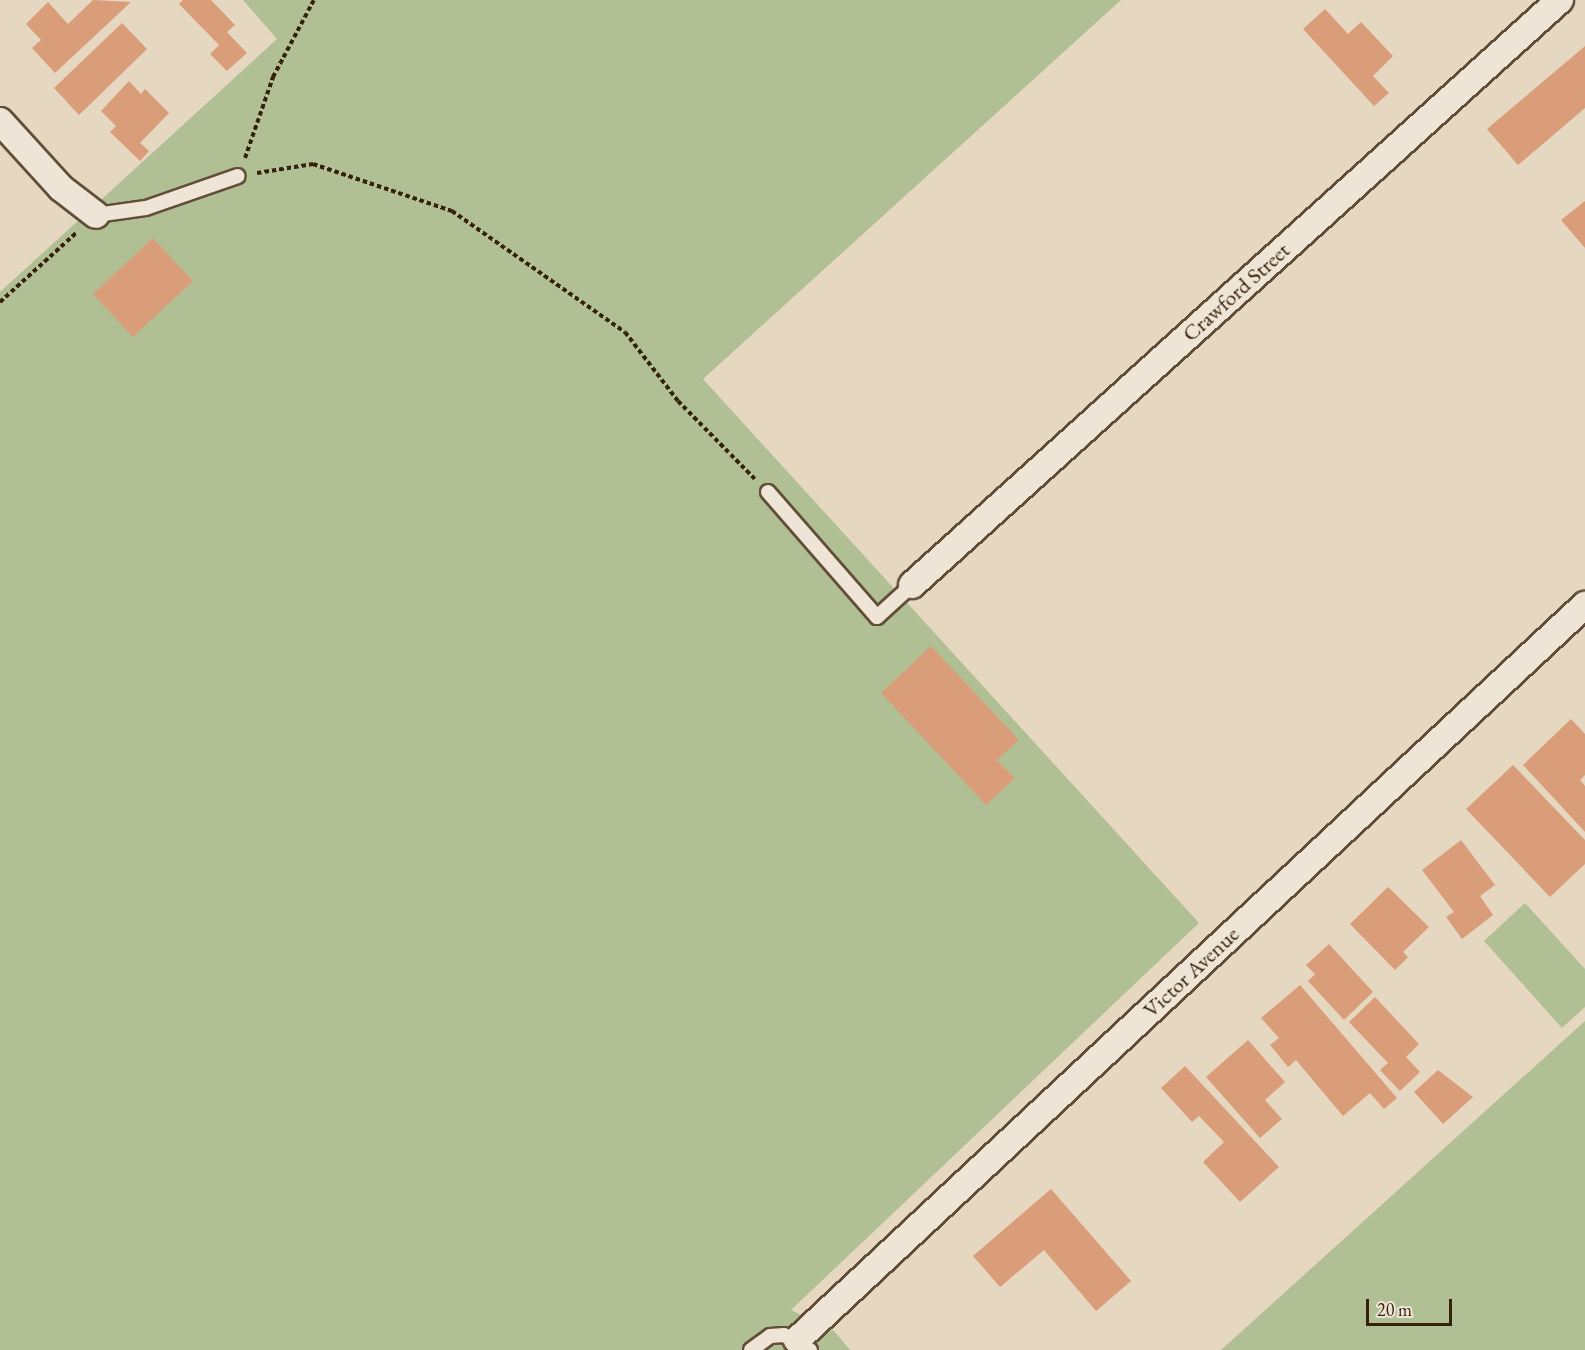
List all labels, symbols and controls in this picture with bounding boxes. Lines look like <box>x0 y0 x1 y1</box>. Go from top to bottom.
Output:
street label: Crawford Street <box>1177 237 1295 347</box>
street label: Victor Avenue <box>1138 921 1244 1023</box>
scale bar <box>1369 1287 1454 1325</box>
text: 20 m <box>1377 1298 1412 1321</box>

